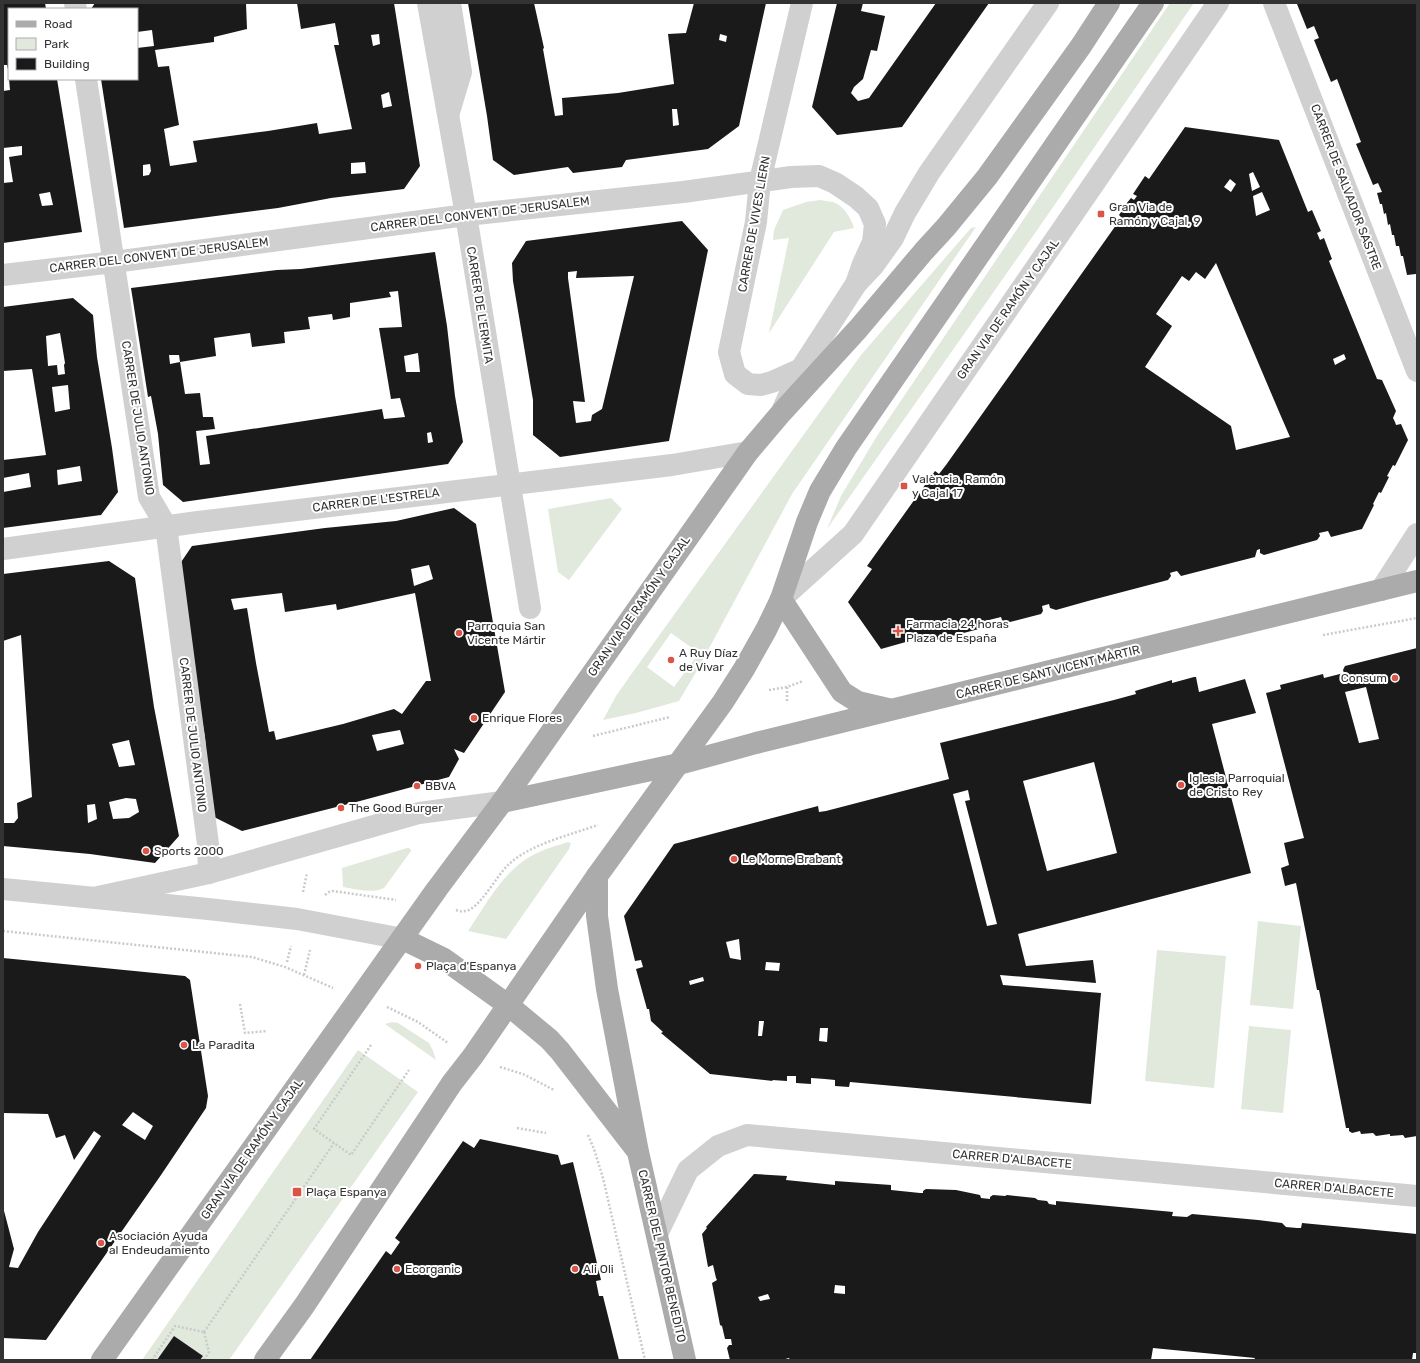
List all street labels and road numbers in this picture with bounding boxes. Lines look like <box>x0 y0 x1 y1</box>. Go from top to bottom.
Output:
street label: CARRER DE SALVADOR SASTRE <box>1308 102 1384 272</box>
street label: CARRER DE VIVES LIERN <box>735 155 773 293</box>
street label: CARRER DEL CONVENT DE JERUSALEM <box>370 194 590 234</box>
street label: CARRER DEL CONVENT DE JERUSALEM <box>49 235 269 275</box>
street label: GRAN VIA DE RAMÓN Y CAJAL <box>954 236 1062 382</box>
street label: CARRER DE L'ERMITA <box>464 245 496 365</box>
street label: CARRER DE JULIO ANTONIO <box>119 340 157 496</box>
street label: CARRER DE L'ESTRELA <box>312 485 440 515</box>
street label: GRAN VIA DE RAMÓN Y CAJAL <box>585 533 693 679</box>
street label: CARRER DE SANT VICENT MÀRTIR <box>955 642 1141 702</box>
street label: CARRER DE JULIO ANTONIO <box>177 657 209 813</box>
street label: GRAN VIA DE RAMÓN Y CAJAL <box>198 1076 306 1222</box>
street label: CARRER D'ALBACETE <box>952 1147 1072 1171</box>
street label: CARRER DEL PINTOR BENEDITO <box>635 1168 689 1344</box>
street label: CARRER D'ALBACETE <box>1274 1176 1394 1200</box>

